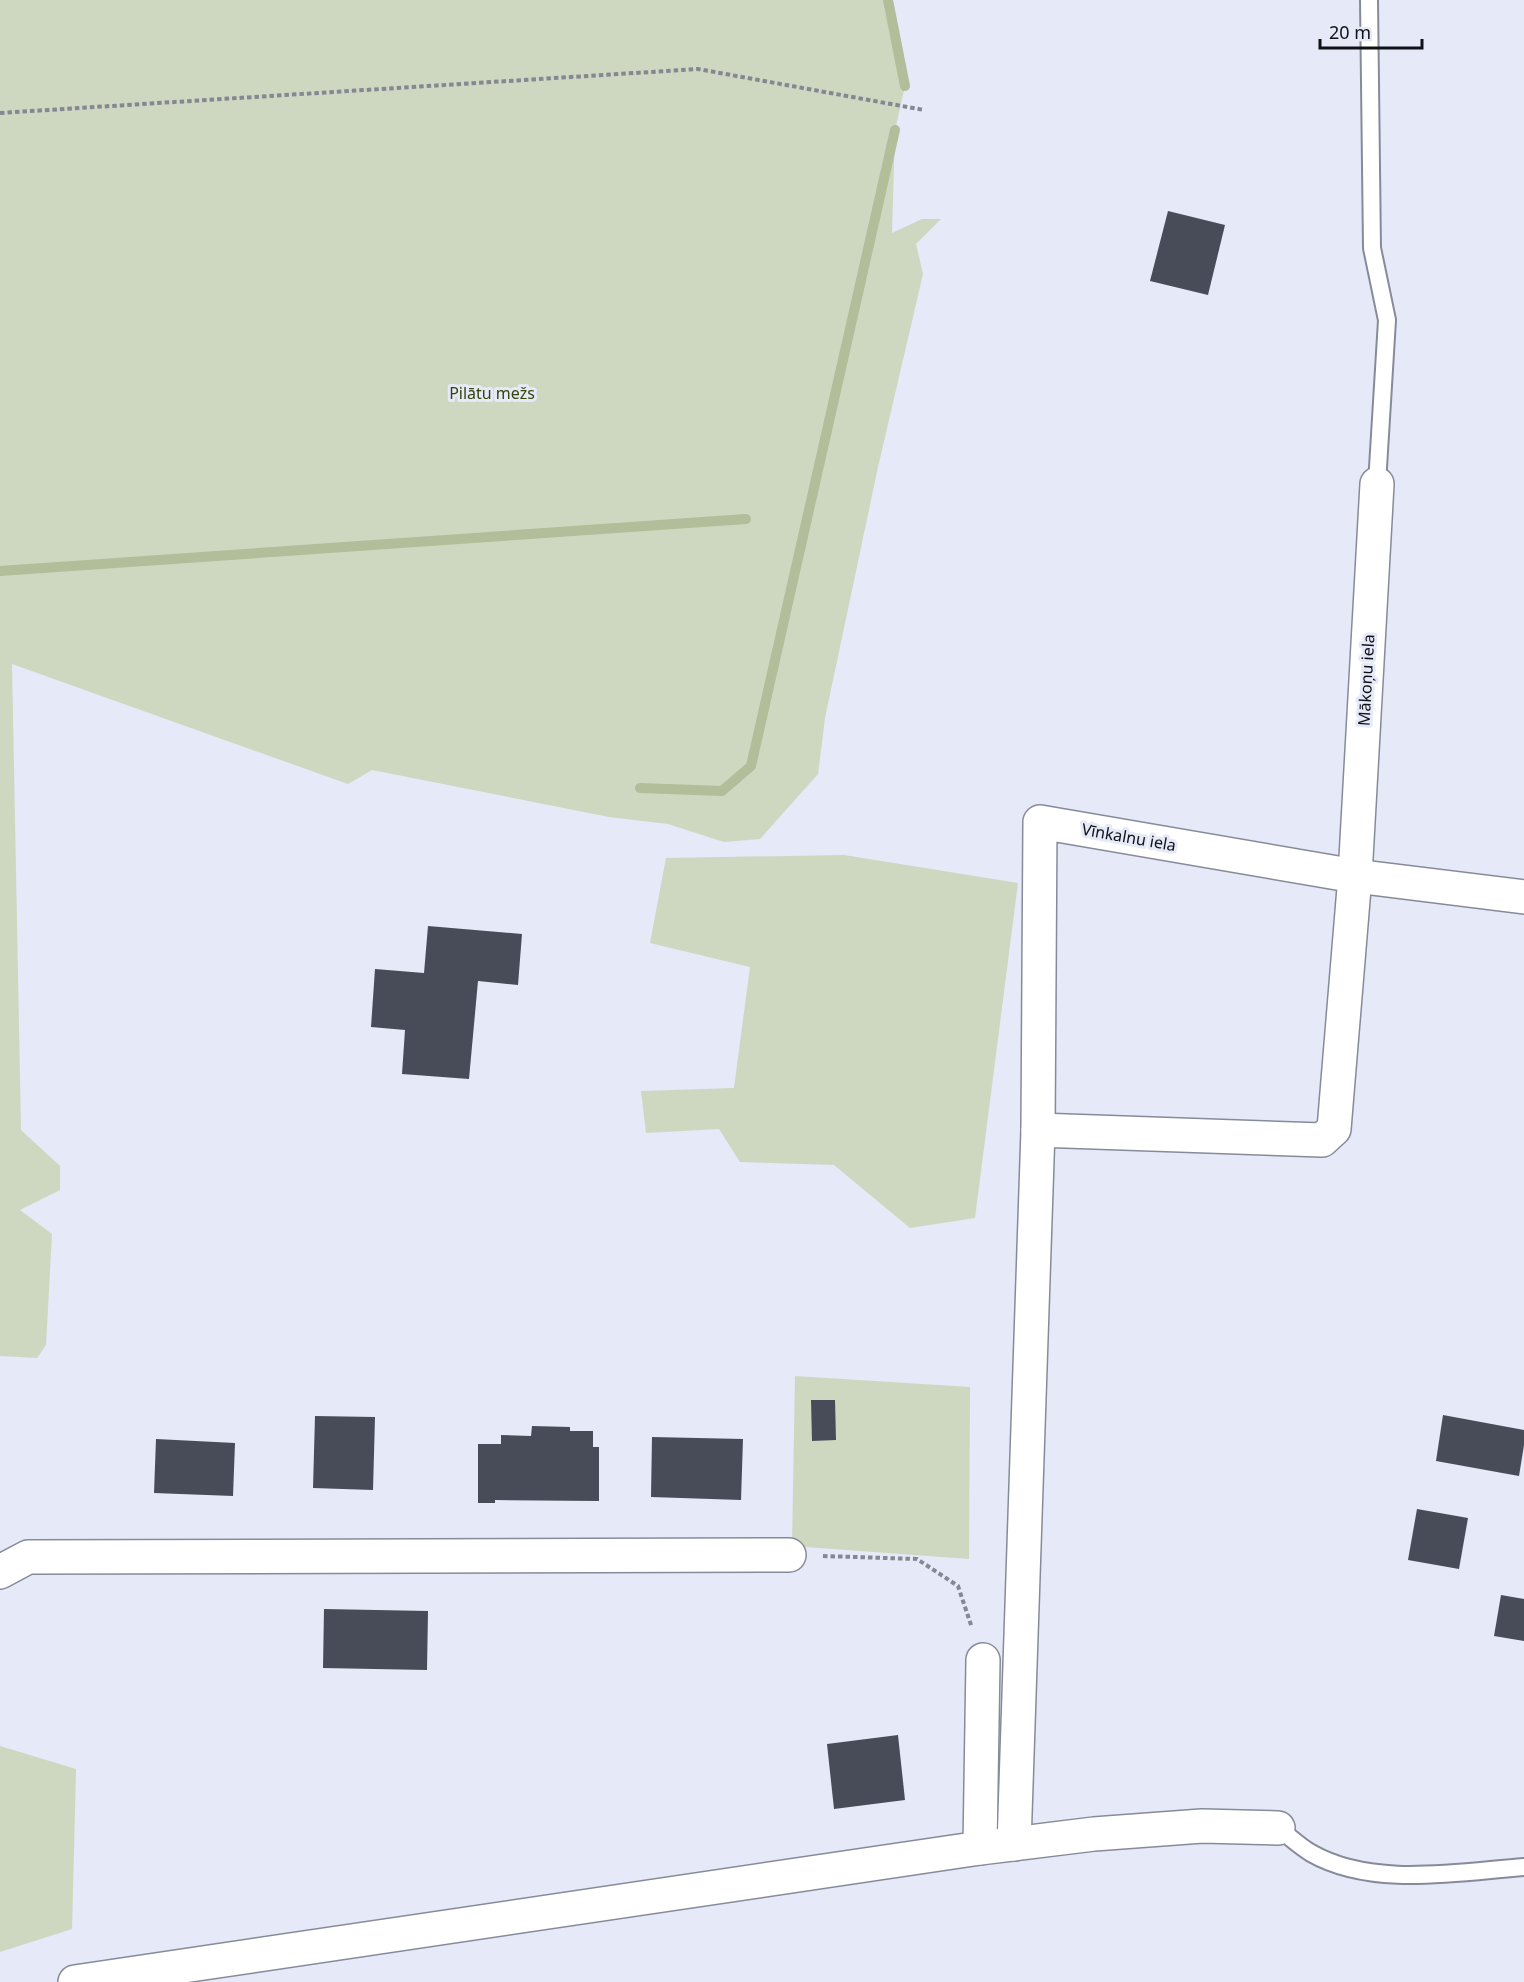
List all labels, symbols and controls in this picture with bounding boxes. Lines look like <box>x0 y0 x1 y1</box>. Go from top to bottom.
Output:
scale bar <box>1320 12 1422 50</box>
text: 20 m <box>1329 20 1371 44</box>
park label: Pilātu mežs <box>449 382 535 404</box>
street label: Mākoņu iela <box>1353 634 1379 726</box>
street label: Vīnkalnu iela <box>1080 818 1178 856</box>

